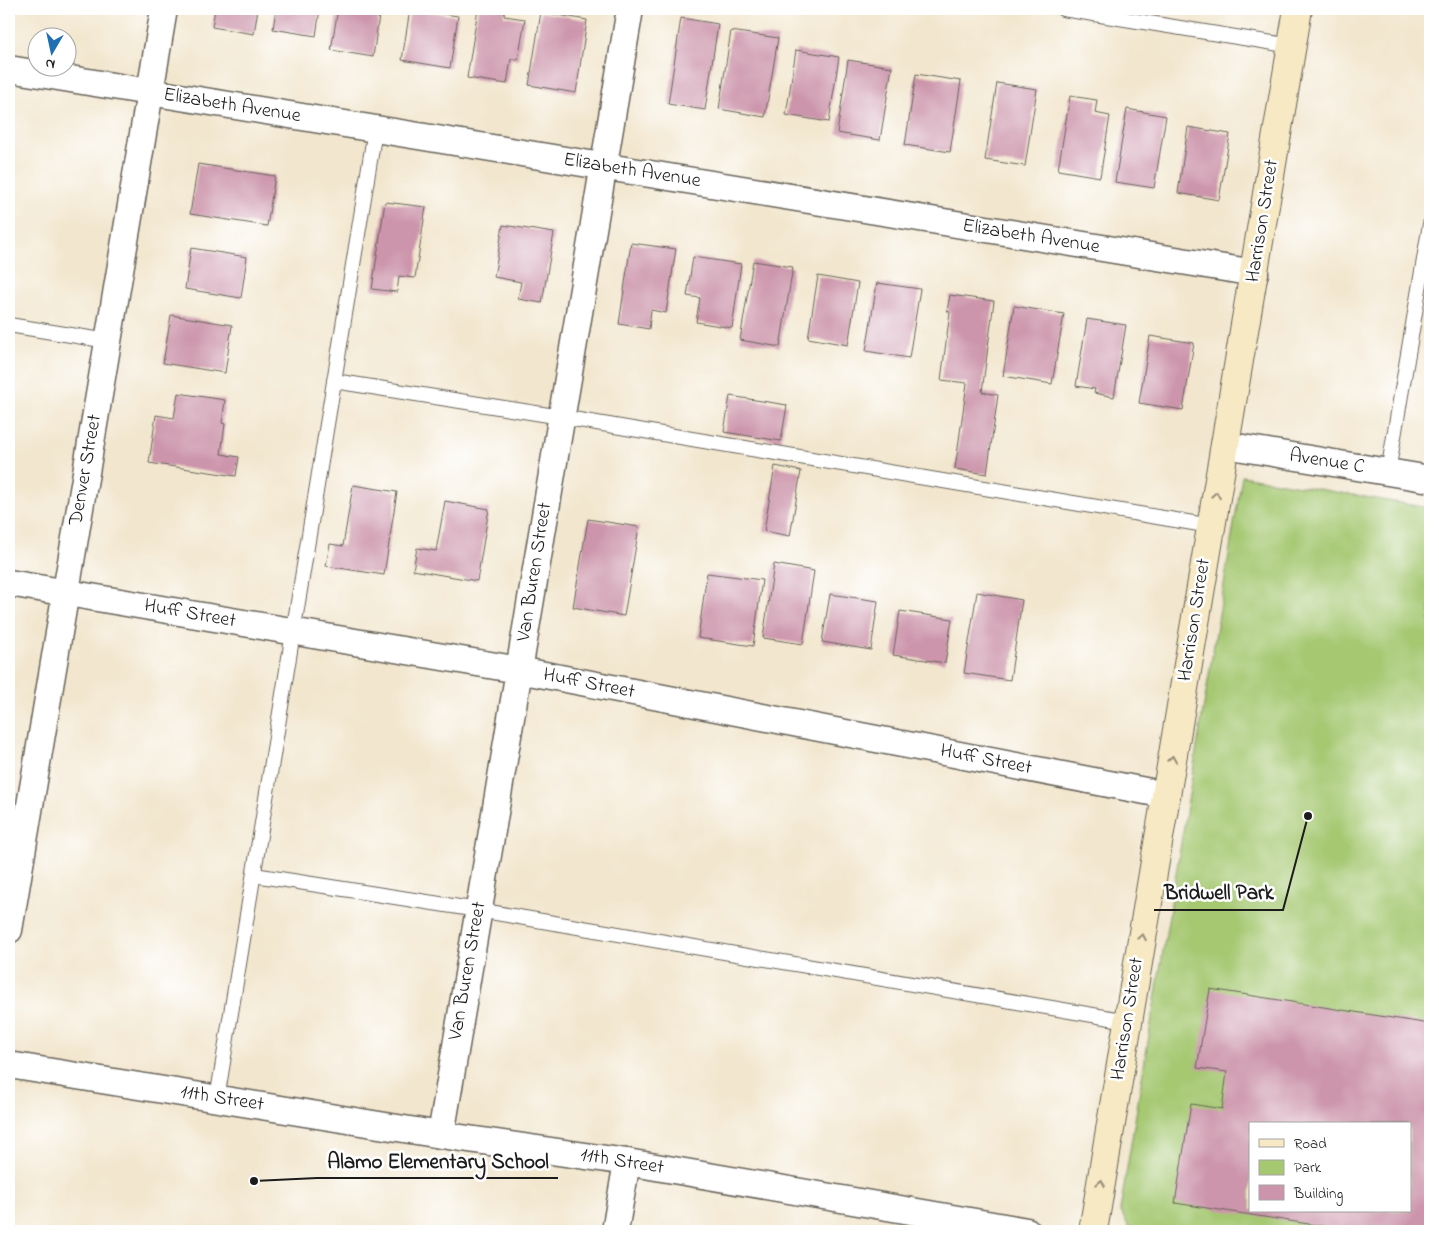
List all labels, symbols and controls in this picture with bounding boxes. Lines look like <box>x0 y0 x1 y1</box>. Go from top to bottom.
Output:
north arrow <box>28 28 78 78</box>
text: N <box>44 52 57 74</box>
street label: Elizabeth Avenue <box>161 81 303 131</box>
street label: Elizabeth Avenue <box>561 146 703 196</box>
street label: Harrison Street <box>1239 157 1287 285</box>
street label: Elizabeth Avenue <box>960 212 1102 262</box>
street label: Denver Street <box>62 412 110 529</box>
street label: Avenue C <box>1287 442 1367 482</box>
one-way arrow <box>1211 491 1221 500</box>
street label: Van Buren Street <box>510 500 560 645</box>
street label: Harrison Street <box>1171 556 1219 684</box>
street label: Huff Street <box>142 592 238 636</box>
street label: Huff Street <box>541 661 638 707</box>
street label: Huff Street <box>938 737 1035 783</box>
one-way arrow <box>1167 755 1177 764</box>
callout: Bridwell Park <box>1154 874 1283 910</box>
text: Bridwell Park <box>1163 879 1275 909</box>
street label: Van Buren Street <box>441 899 495 1044</box>
one-way arrow <box>1137 932 1147 941</box>
street label: Harrison Street <box>1104 955 1152 1083</box>
street label: 11th Street <box>178 1078 266 1120</box>
legend <box>1249 1122 1412 1212</box>
text: Road <box>1294 1133 1327 1155</box>
street label: 11th Street <box>578 1141 666 1183</box>
callout: Alamo Elementary School <box>317 1142 558 1178</box>
text: Alamo Elementary School <box>327 1148 549 1180</box>
text: Park <box>1294 1157 1322 1179</box>
one-way arrow <box>1095 1179 1105 1188</box>
text: Building <box>1293 1183 1343 1206</box>

